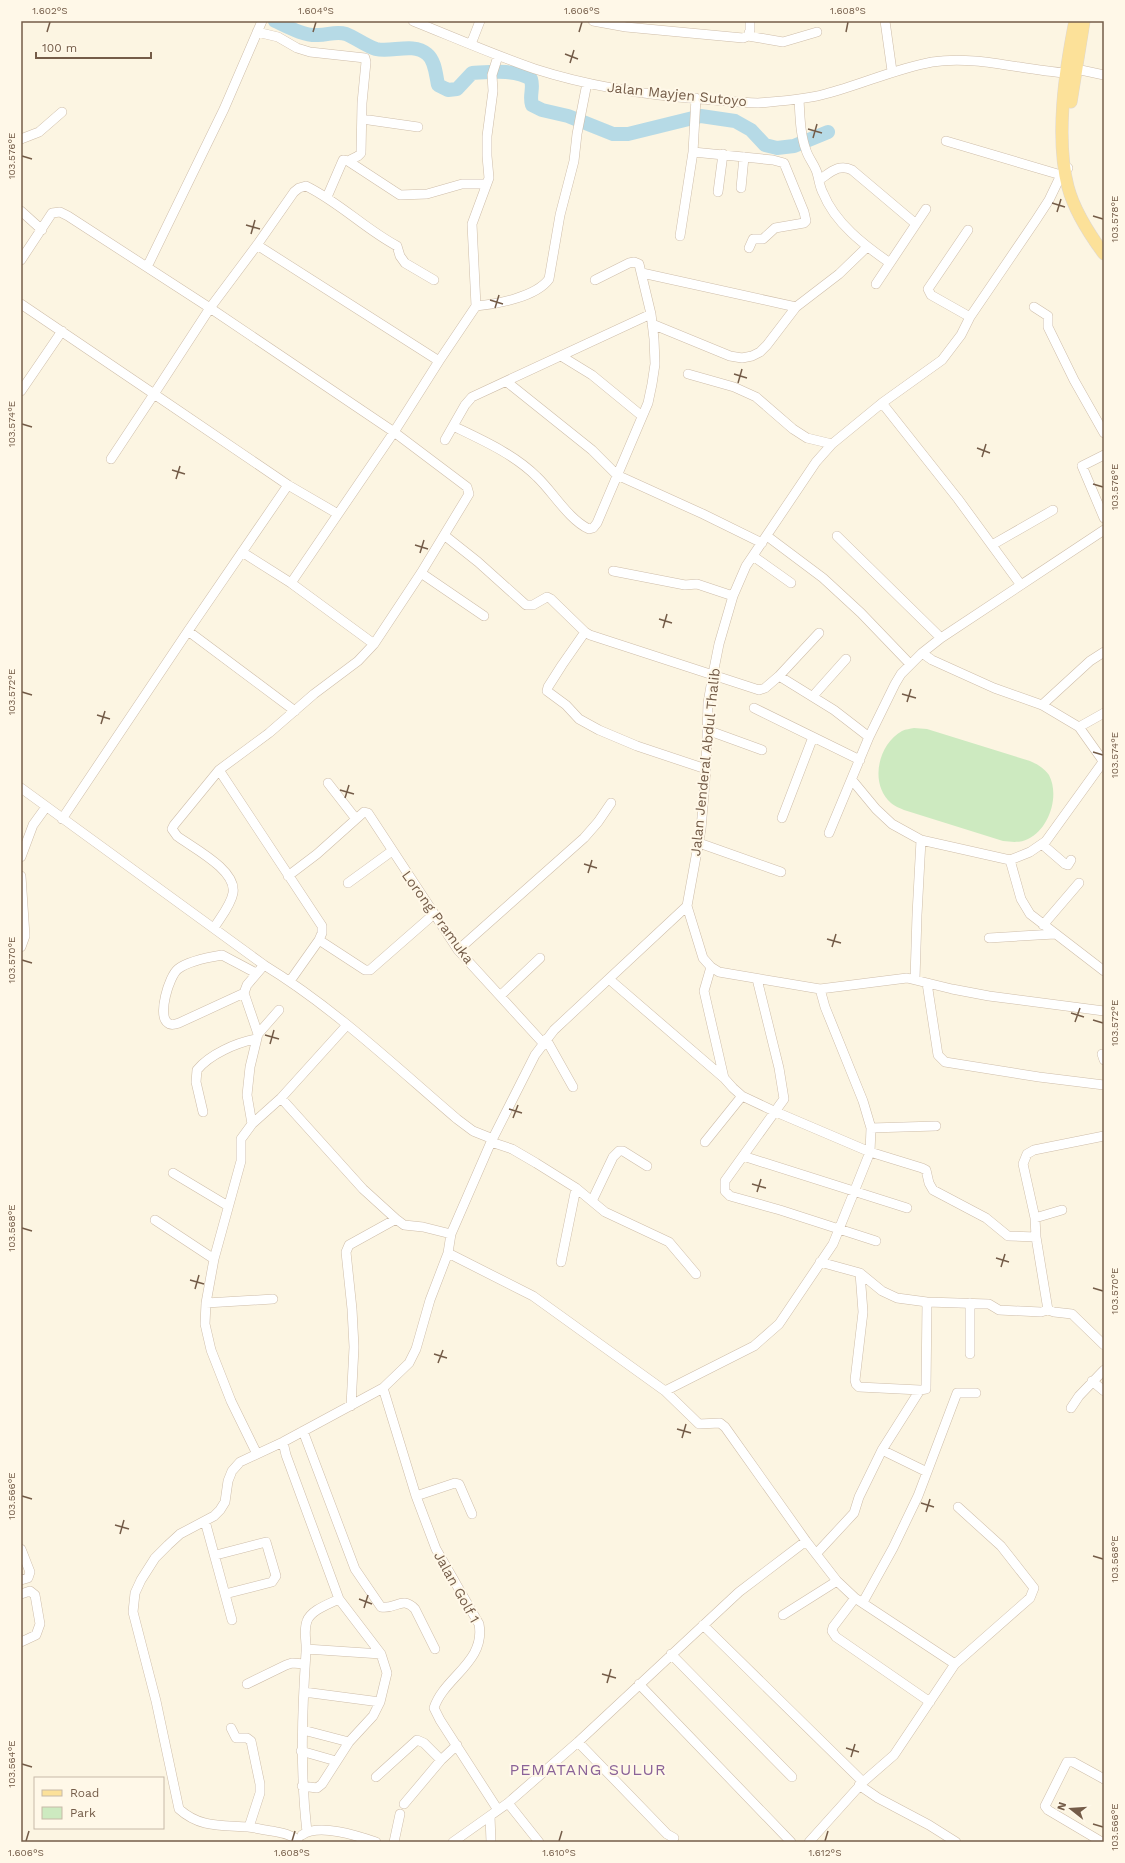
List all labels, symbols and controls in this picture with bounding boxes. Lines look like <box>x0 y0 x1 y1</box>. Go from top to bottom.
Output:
text: 1.602°S <box>32 5 68 16</box>
text: 1.604°S <box>298 5 334 16</box>
text: 1.606°S <box>564 5 600 16</box>
text: 1.608°S <box>830 5 866 16</box>
scale bar <box>36 34 151 60</box>
text: 100 m <box>42 41 77 55</box>
street label: Jalan Mayjen Sutoyo <box>606 79 748 109</box>
text: 103.576°E <box>6 133 17 179</box>
text: 103.578°E <box>1109 196 1120 242</box>
text: 103.574°E <box>6 401 17 447</box>
text: 103.576°E <box>1109 464 1120 510</box>
street label: Jalan Jenderal Abdul Thalib <box>687 667 723 857</box>
text: 103.572°E <box>6 669 17 715</box>
text: 103.574°E <box>1109 732 1120 778</box>
street label: Lorong Pramuka <box>399 867 477 967</box>
text: 103.570°E <box>6 937 17 983</box>
text: 103.572°E <box>1109 1000 1120 1046</box>
text: 103.568°E <box>6 1204 17 1252</box>
text: 103.570°E <box>1109 1268 1120 1314</box>
text: 103.566°E <box>6 1472 17 1520</box>
text: 103.568°E <box>1109 1535 1120 1583</box>
street label: Jalan Golf 1 <box>431 1549 483 1625</box>
text: 103.564°E <box>6 1740 17 1788</box>
district label: PEMATANG SULUR <box>509 1760 667 1779</box>
legend <box>34 1777 164 1829</box>
text: Road <box>70 1786 99 1800</box>
north arrow <box>1051 1789 1091 1829</box>
text: N <box>1055 1800 1069 1812</box>
text: 103.566°E <box>1109 1803 1120 1851</box>
text: Park <box>70 1806 96 1820</box>
text: 1.606°S <box>8 1847 44 1858</box>
text: 1.608°S <box>274 1847 310 1858</box>
text: 1.610°S <box>542 1847 576 1858</box>
text: 1.612°S <box>808 1847 842 1858</box>

